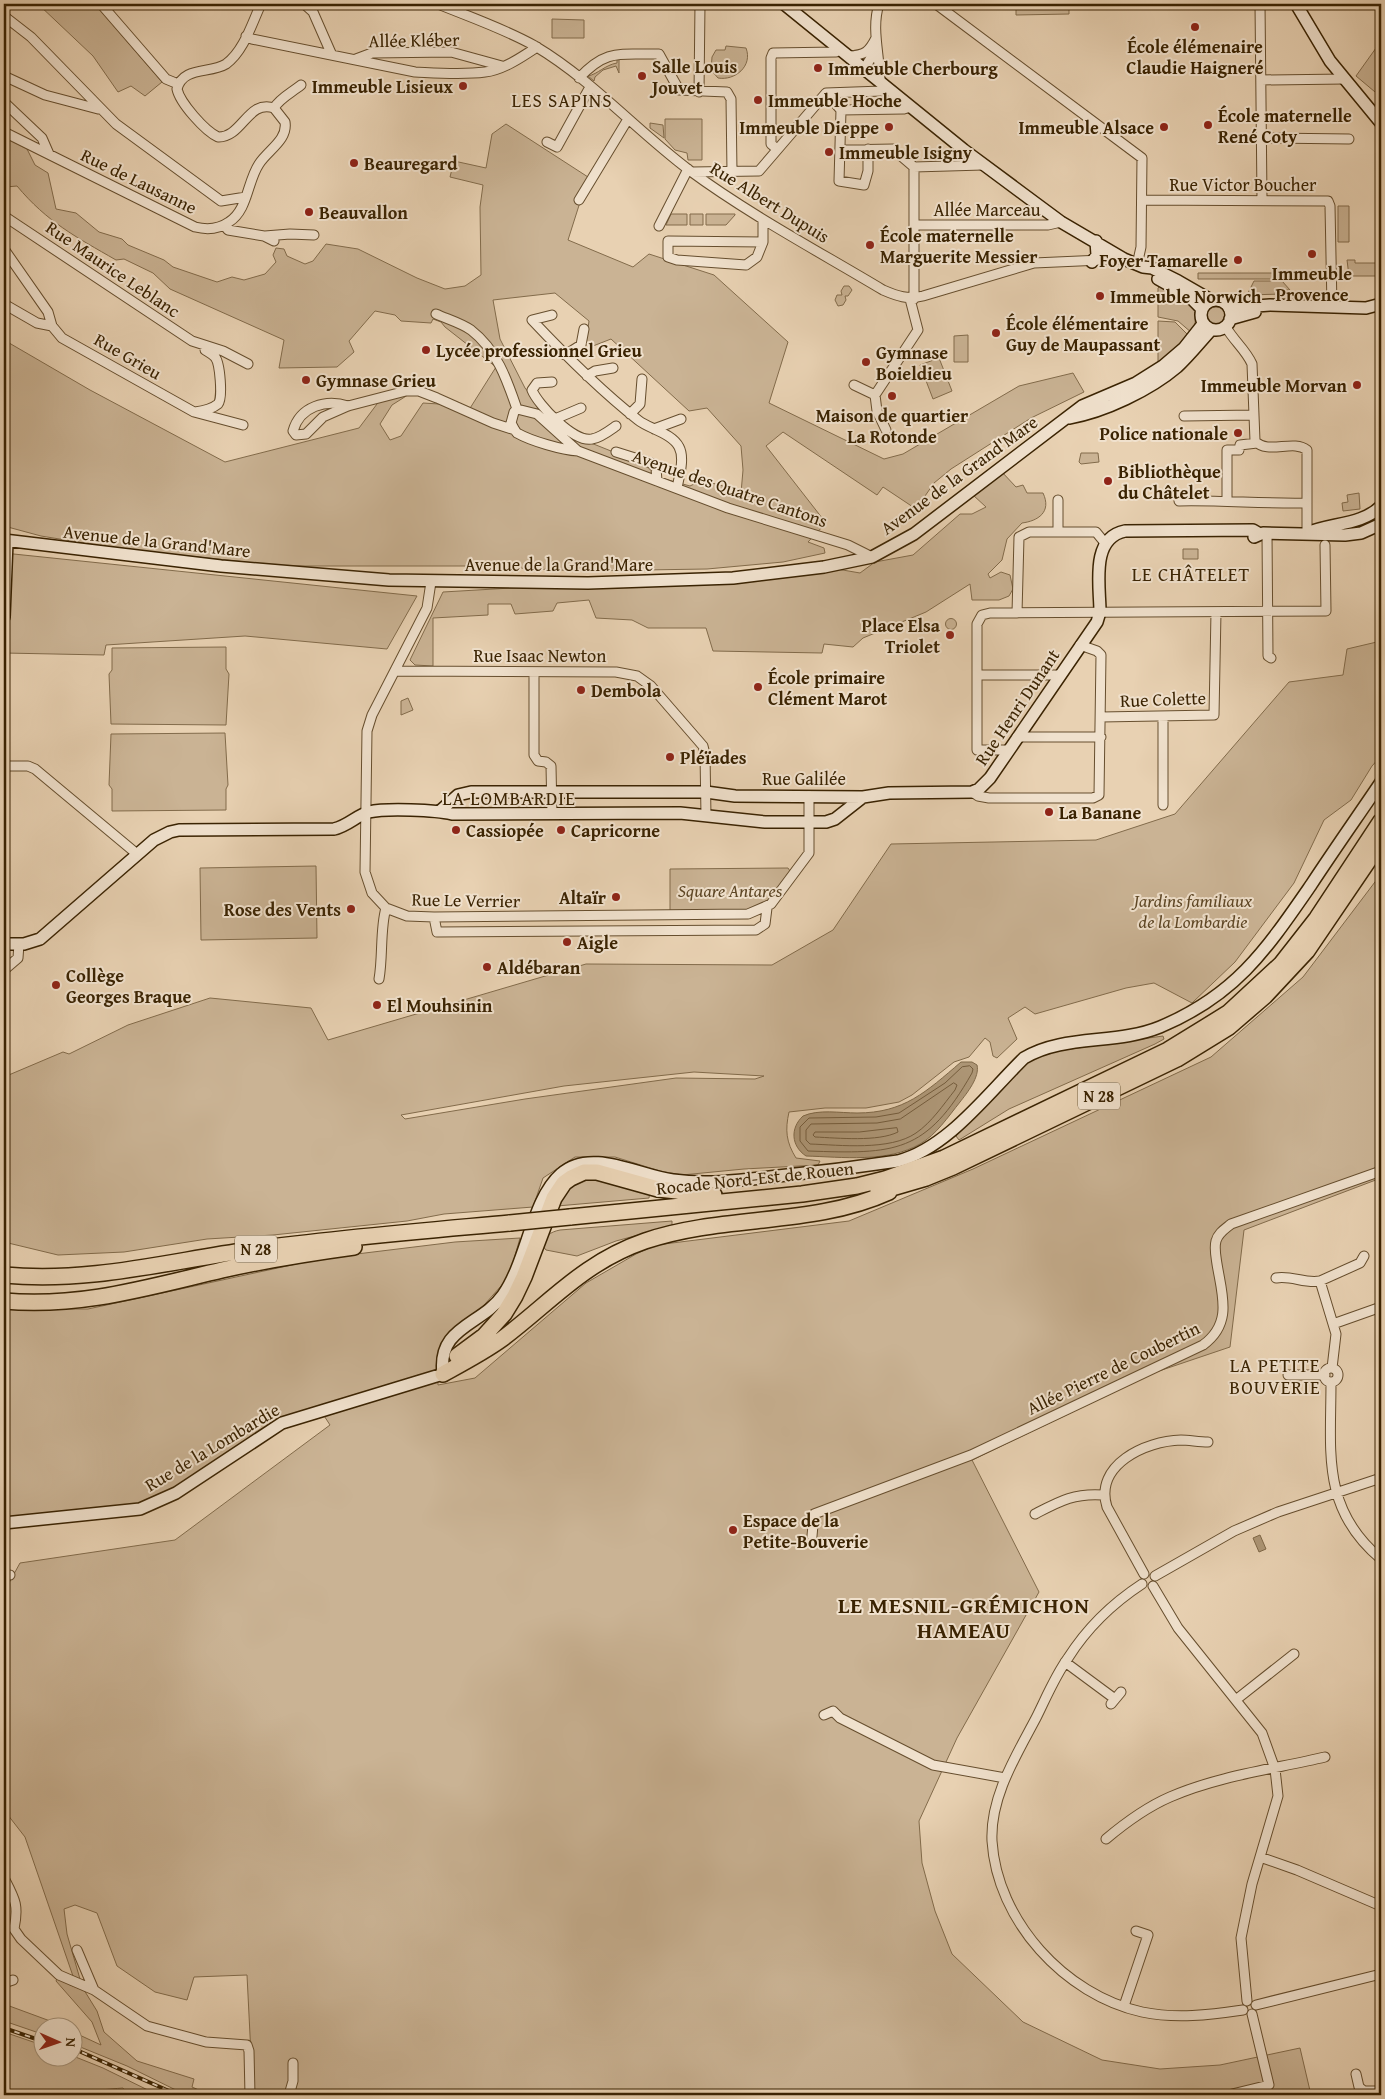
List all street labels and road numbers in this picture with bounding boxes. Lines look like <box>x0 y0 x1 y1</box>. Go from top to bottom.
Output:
street label: Allée Kléber <box>368 26 460 54</box>
street label: Rue de Lausanne <box>77 141 201 221</box>
street label: Rue Albert Dupuis <box>705 154 835 250</box>
street label: Rue Victor Boucher <box>1169 171 1317 198</box>
street label: Allée Marceau <box>934 196 1041 223</box>
street label: Rue Maurice Leblanc <box>41 214 185 324</box>
street label: Rue Grieu <box>89 326 167 386</box>
street label: Avenue de la Grand'Mare <box>875 409 1043 541</box>
street label: Avenue des Quatre Cantons <box>629 442 831 534</box>
street label: Avenue de la Grand'Mare <box>62 518 252 564</box>
street label: Avenue de la Grand'Mare <box>465 551 653 578</box>
street label: Rue Isaac Newton <box>474 642 606 669</box>
street label: Rue Henri Dunant <box>968 643 1066 771</box>
street label: Rue Colette <box>1119 684 1207 714</box>
street label: Rue Galilée <box>762 765 846 792</box>
street label: Rue Le Verrier <box>411 886 521 914</box>
road number: N 28 <box>1078 1082 1120 1110</box>
street label: Rocade Nord-Est de Rouen <box>655 1154 855 1202</box>
road number: N 28 <box>235 1236 277 1262</box>
street label: Allée Pierre de Coubertin <box>1022 1314 1204 1422</box>
street label: Rue de la Lombardie <box>140 1396 284 1498</box>

